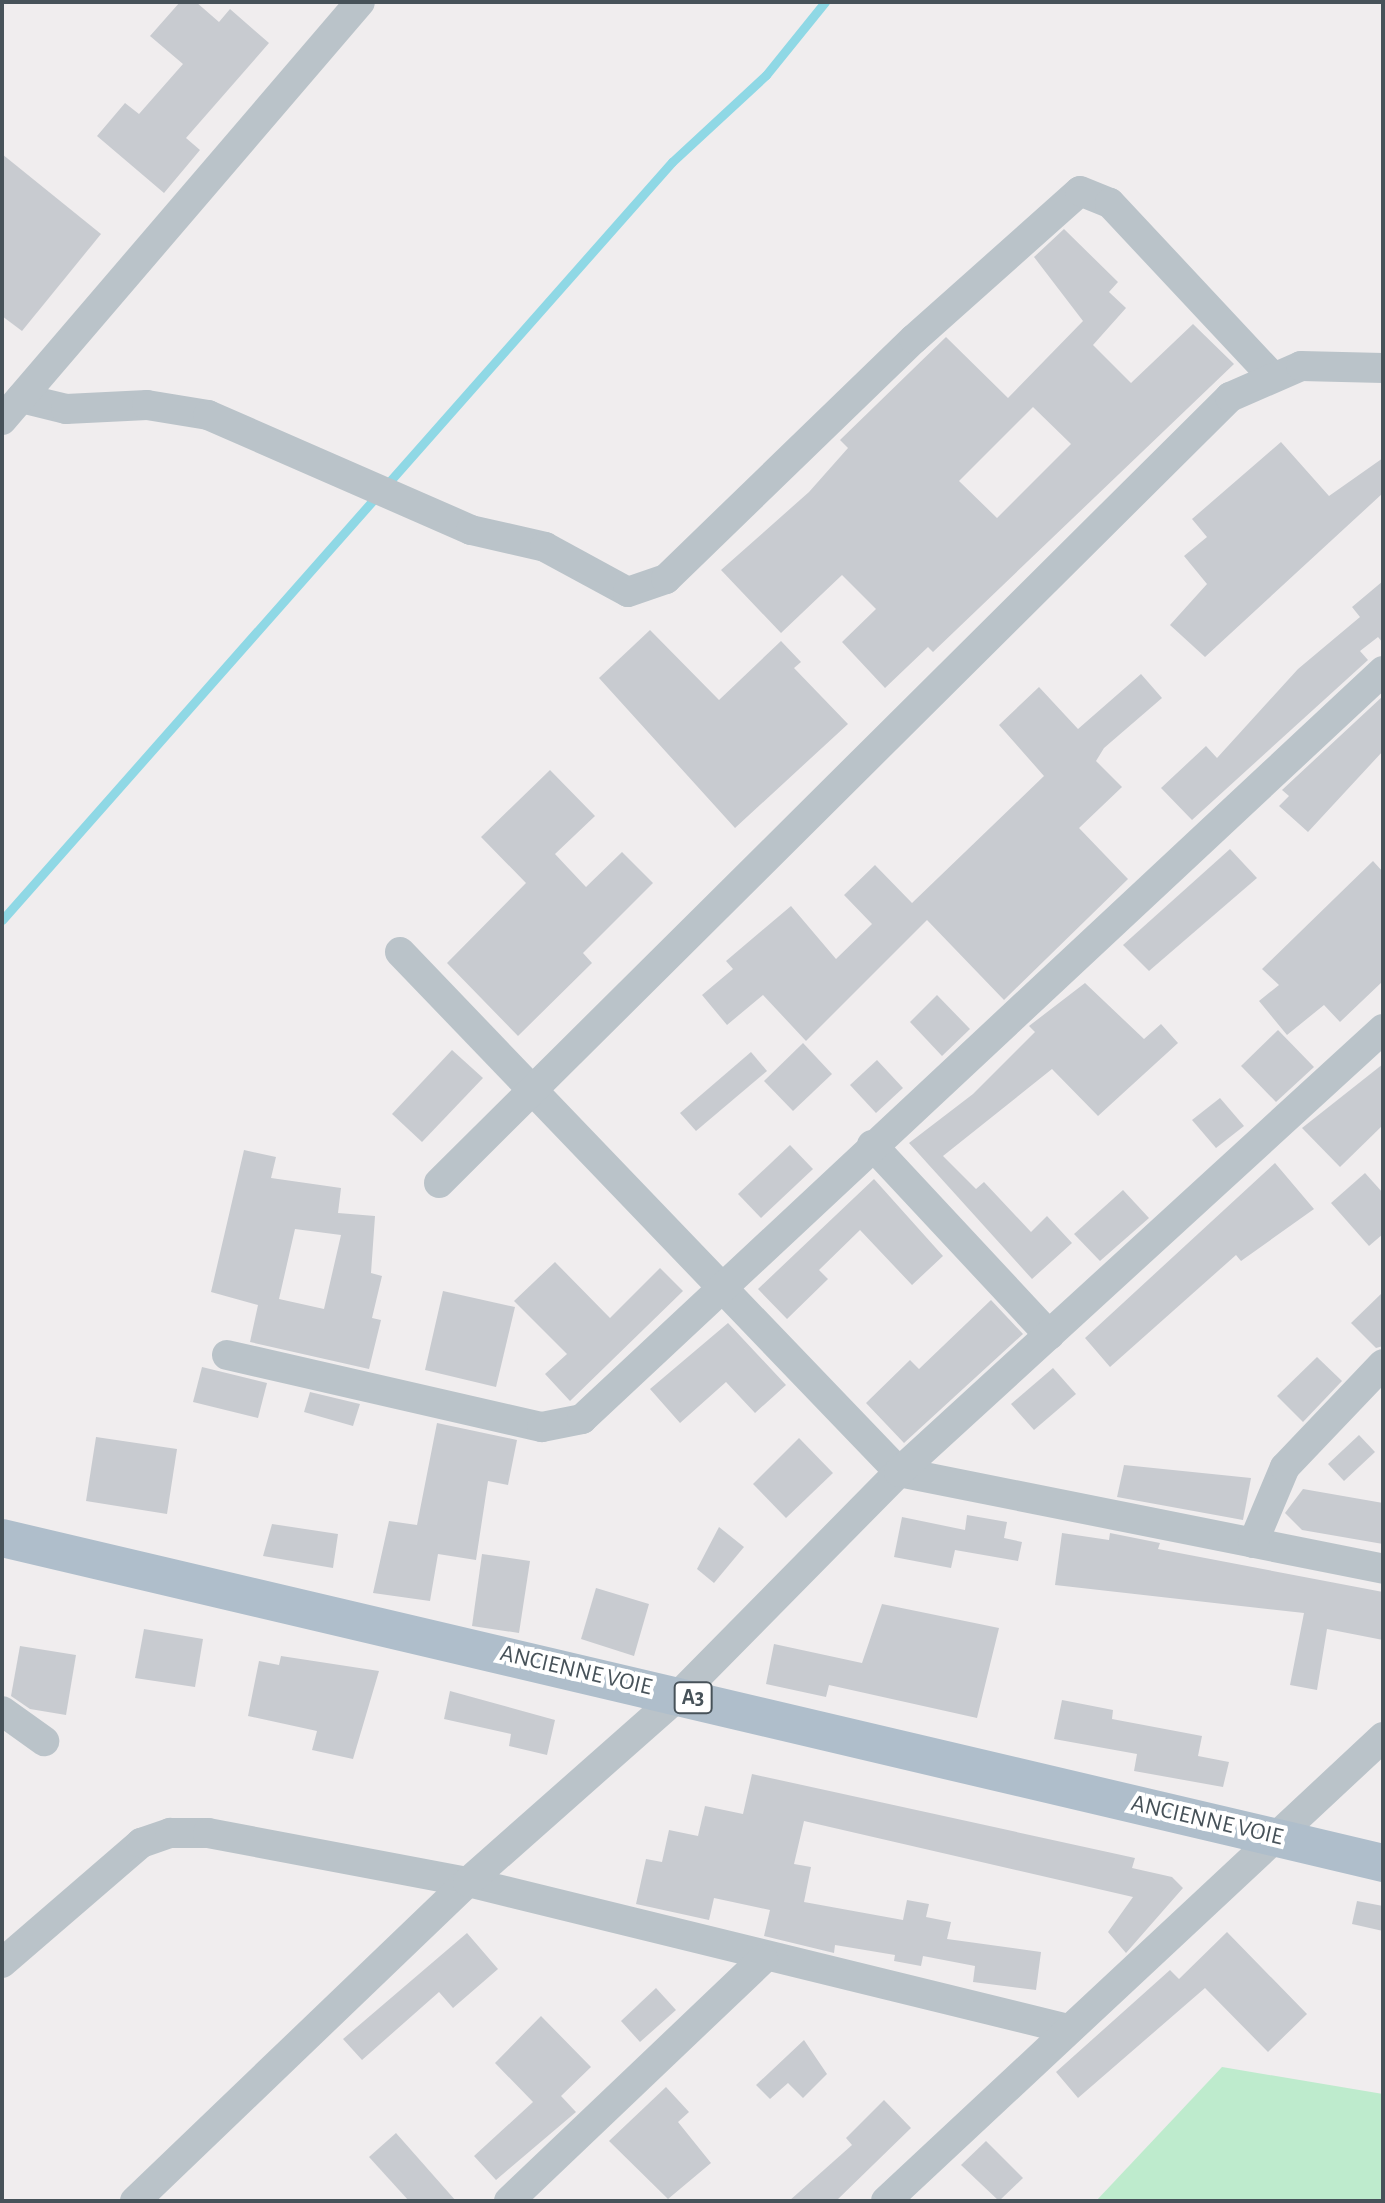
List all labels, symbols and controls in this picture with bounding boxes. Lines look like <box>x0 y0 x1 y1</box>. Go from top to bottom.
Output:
street label: ANCIENNE VOIE <box>497 1640 655 1702</box>
road number: A3 <box>673 1680 713 1716</box>
street label: ANCIENNE VOIE <box>1128 1790 1286 1852</box>

